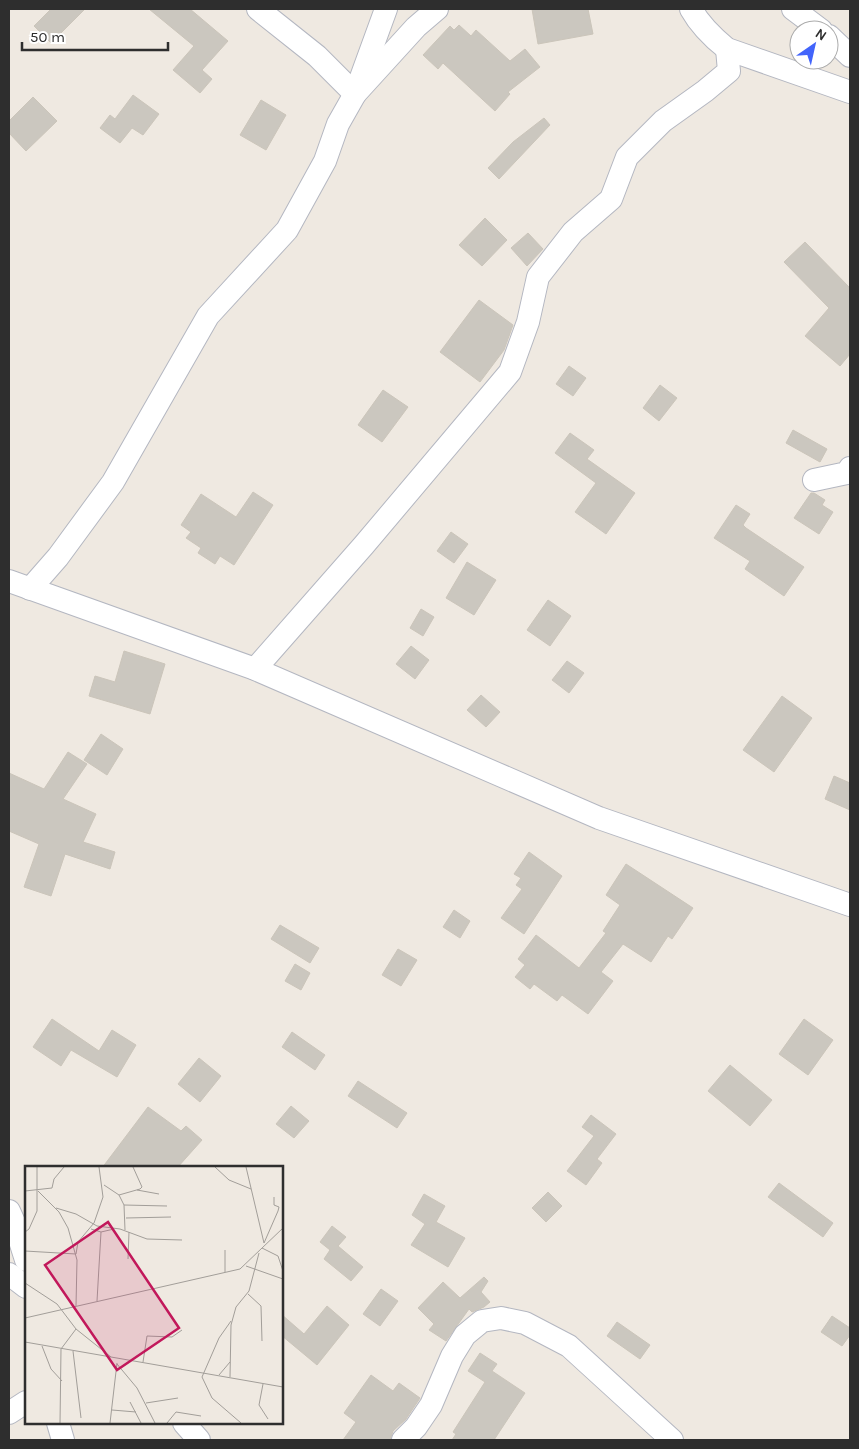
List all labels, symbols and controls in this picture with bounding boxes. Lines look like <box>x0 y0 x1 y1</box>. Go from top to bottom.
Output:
scale bar <box>22 20 169 52</box>
north arrow <box>789 20 839 70</box>
text: N <box>812 25 830 44</box>
text: 50 m <box>30 28 65 46</box>
inset map <box>25 1166 282 1424</box>

